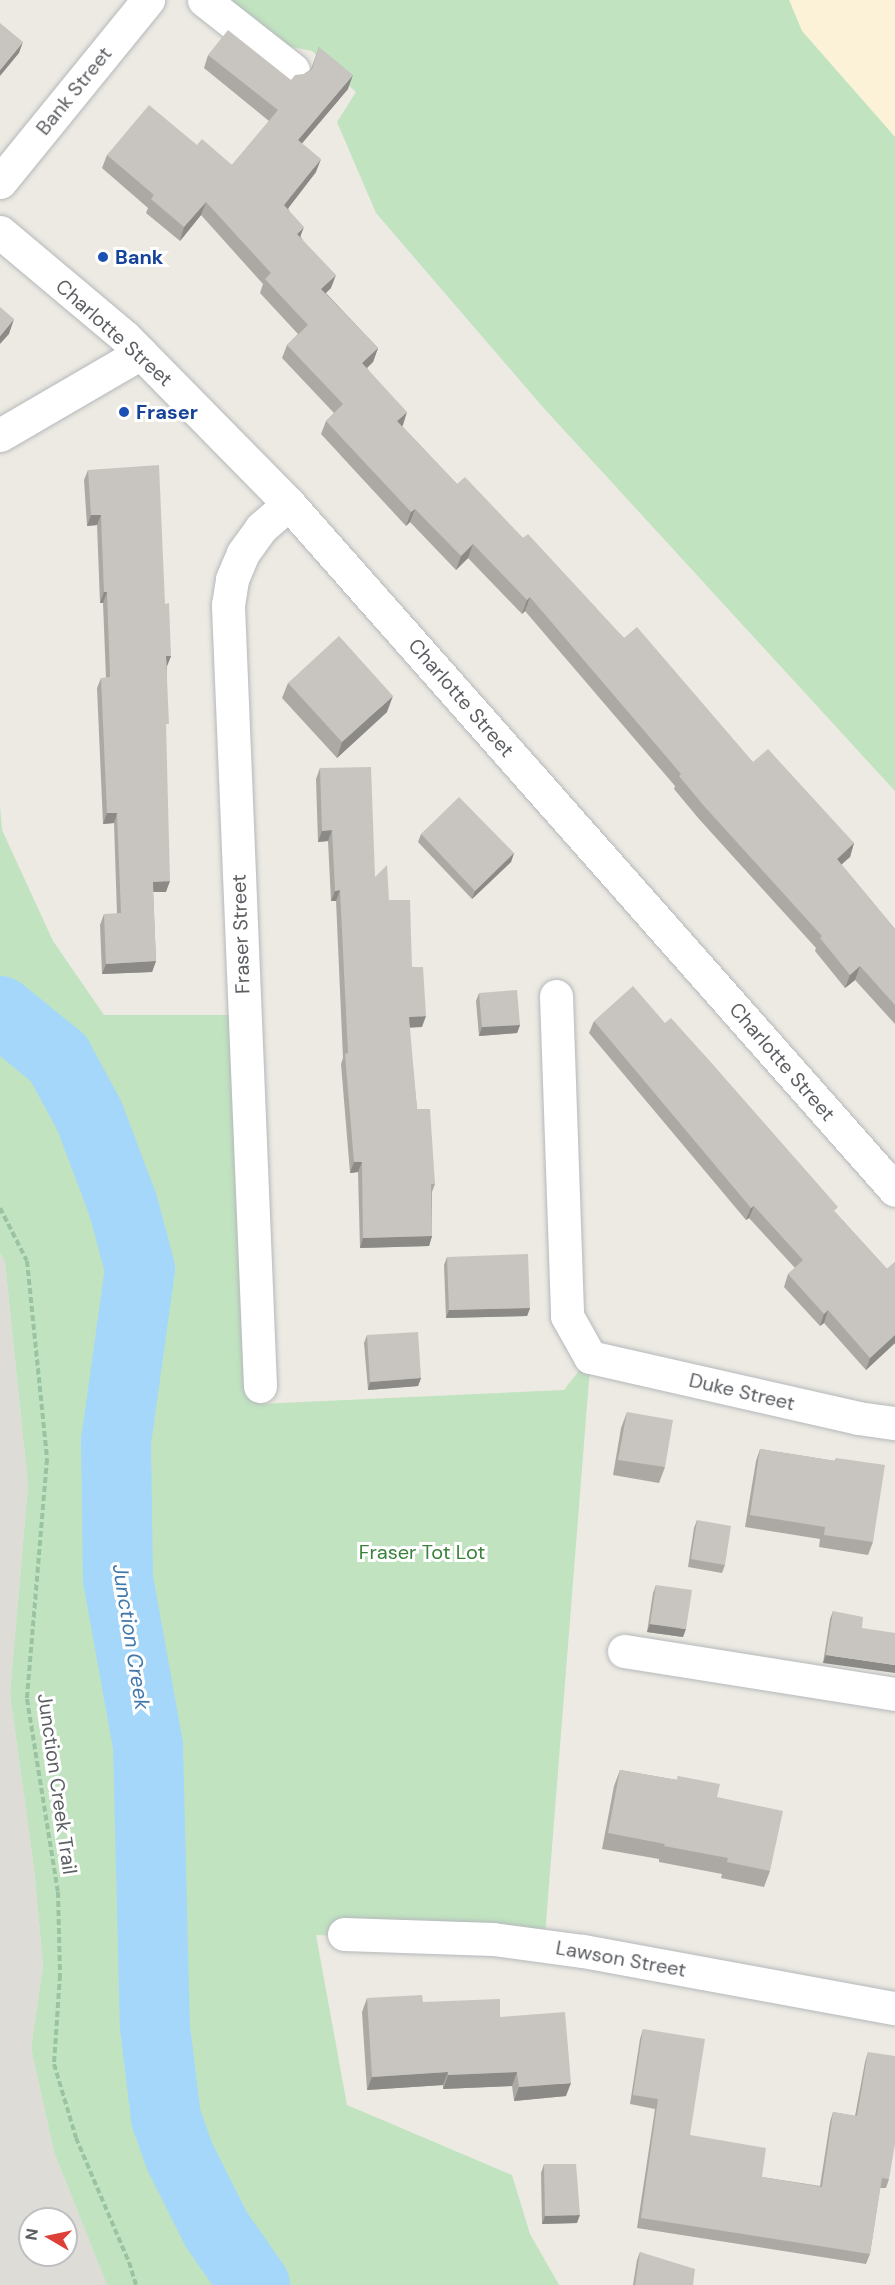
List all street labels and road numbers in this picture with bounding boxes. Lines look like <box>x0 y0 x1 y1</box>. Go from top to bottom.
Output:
street label: Bank Street <box>31 42 117 140</box>
street label: Charlotte Street <box>51 274 177 392</box>
street label: Charlotte Street <box>403 634 519 762</box>
street label: Fraser Street <box>227 874 255 994</box>
street label: Charlotte Street <box>724 998 840 1126</box>
street label: Duke Street <box>687 1368 797 1416</box>
street label: Junction Creek Trail <box>32 1692 82 1876</box>
street label: Lawson Street <box>554 1936 688 1982</box>

